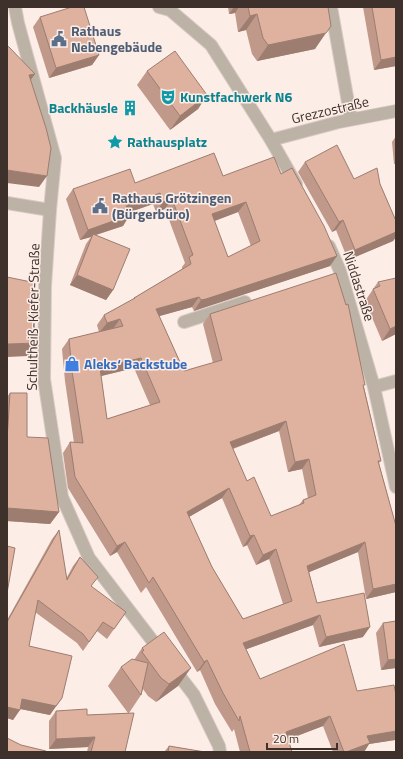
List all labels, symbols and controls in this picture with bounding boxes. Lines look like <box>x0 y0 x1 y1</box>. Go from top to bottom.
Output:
place label: Rathaus Nebengebäude <box>71 20 162 57</box>
public building icon: Rathaus Nebengebäude <box>50 30 68 48</box>
place label: Kunstfachwerk N6 <box>180 86 292 107</box>
theatre icon: Kunstfachwerk N6 <box>159 88 177 106</box>
street label: Grezzostraße <box>289 90 371 129</box>
place label: Backhäusle <box>49 97 118 118</box>
building icon: Backhäusle <box>121 99 139 117</box>
place label: Rathausplatz <box>127 131 207 152</box>
place icon: Rathausplatz <box>106 133 124 151</box>
place label: Rathaus Grötzingen (Bürgerbüro) <box>112 187 232 224</box>
public building icon: Rathaus Grötzingen (Bürgerbüro) <box>91 197 109 215</box>
street label: Schultheiß-Kiefer-Straße <box>21 243 44 391</box>
street label: Niddastraße <box>338 248 381 324</box>
place label: Aleks‘ Backstube <box>84 353 187 374</box>
shop icon: Aleks‘ Backstube <box>63 355 81 373</box>
scale bar <box>267 725 337 751</box>
text: 20 m <box>273 729 299 748</box>

